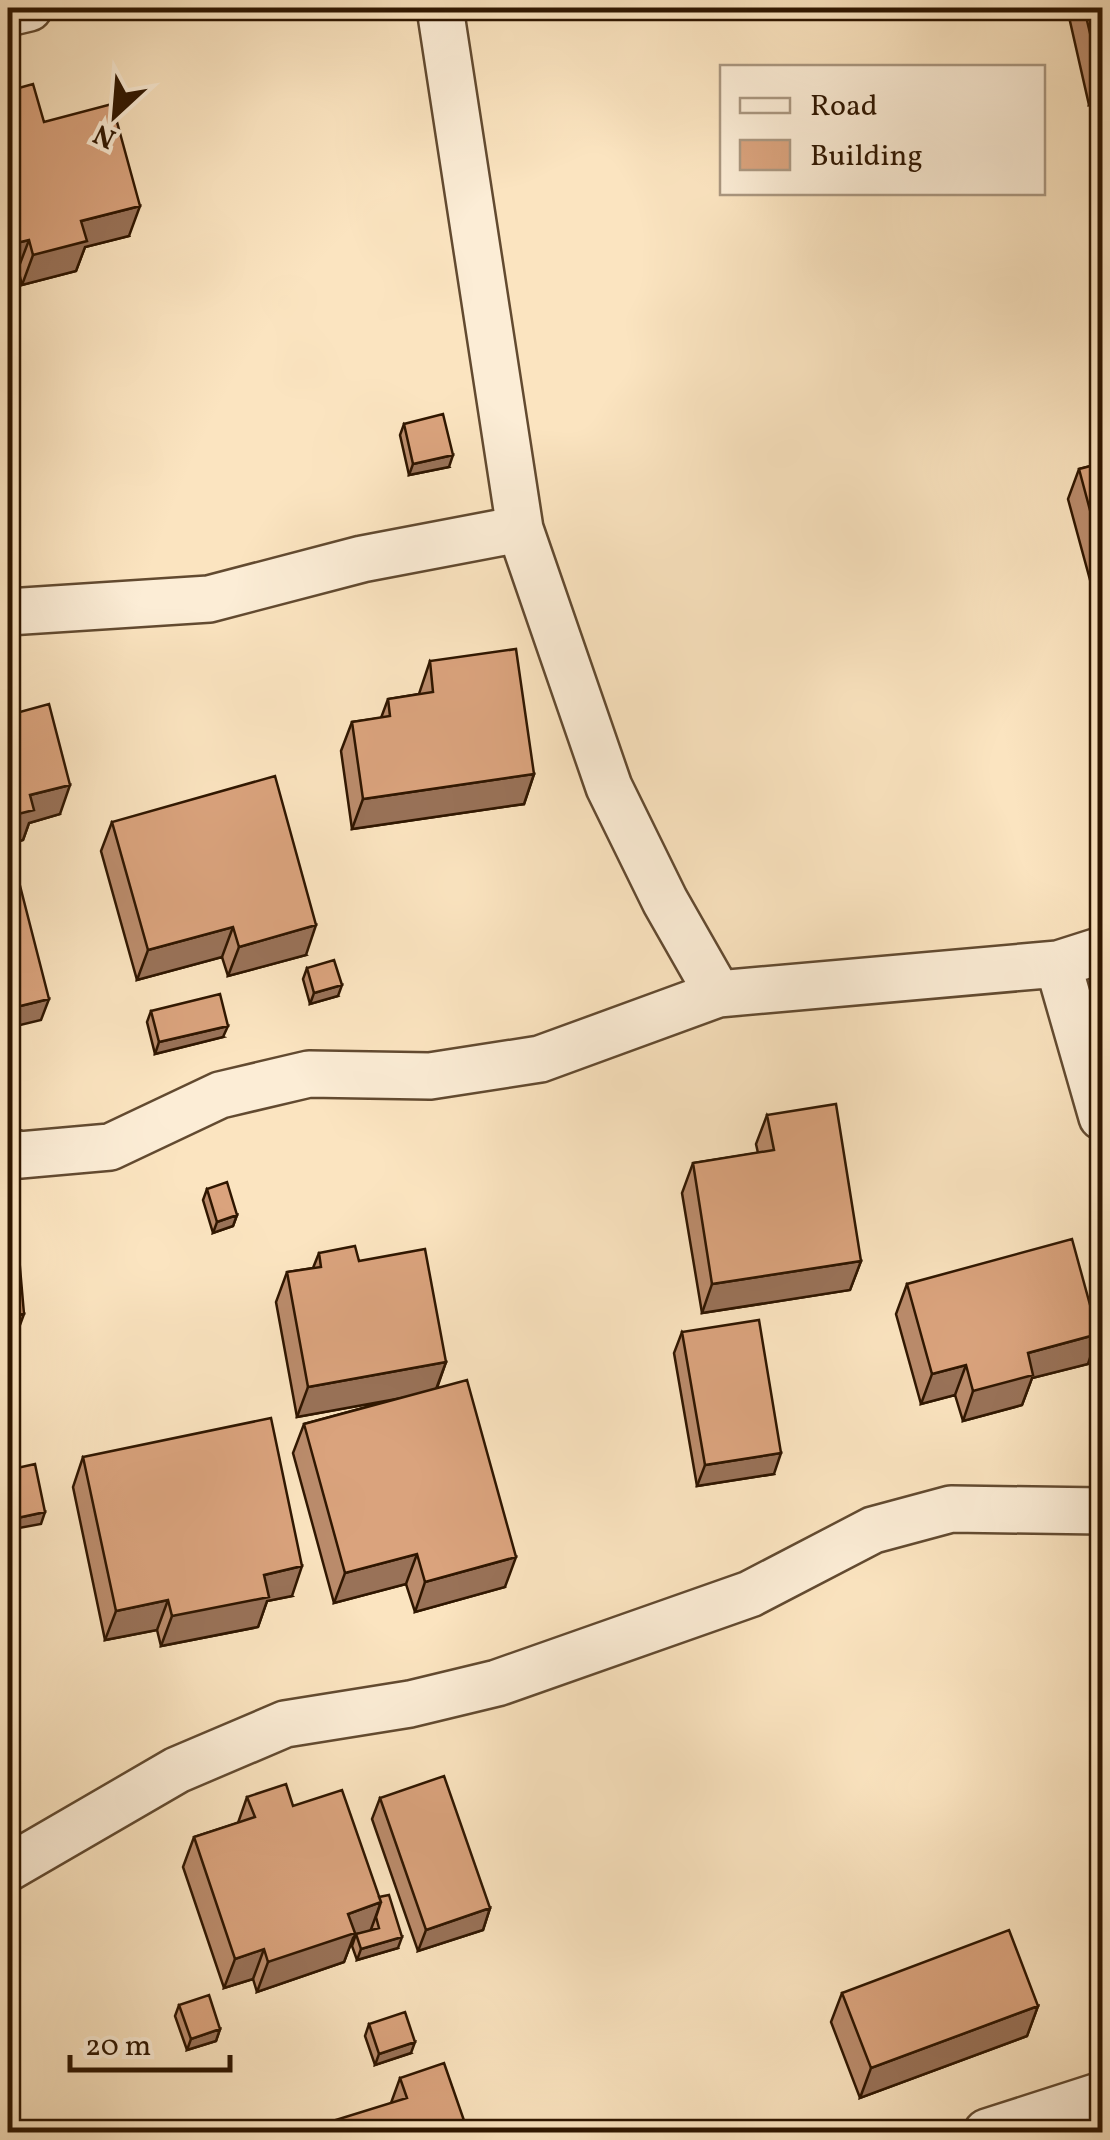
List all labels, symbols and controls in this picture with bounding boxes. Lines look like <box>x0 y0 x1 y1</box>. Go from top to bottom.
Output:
north arrow <box>65 65 165 165</box>
legend <box>720 65 1045 195</box>
text: Road <box>810 86 878 128</box>
text: N <box>87 113 123 157</box>
text: Building <box>810 136 923 178</box>
scale bar <box>70 2010 230 2072</box>
text: 20 m <box>85 2026 151 2068</box>

